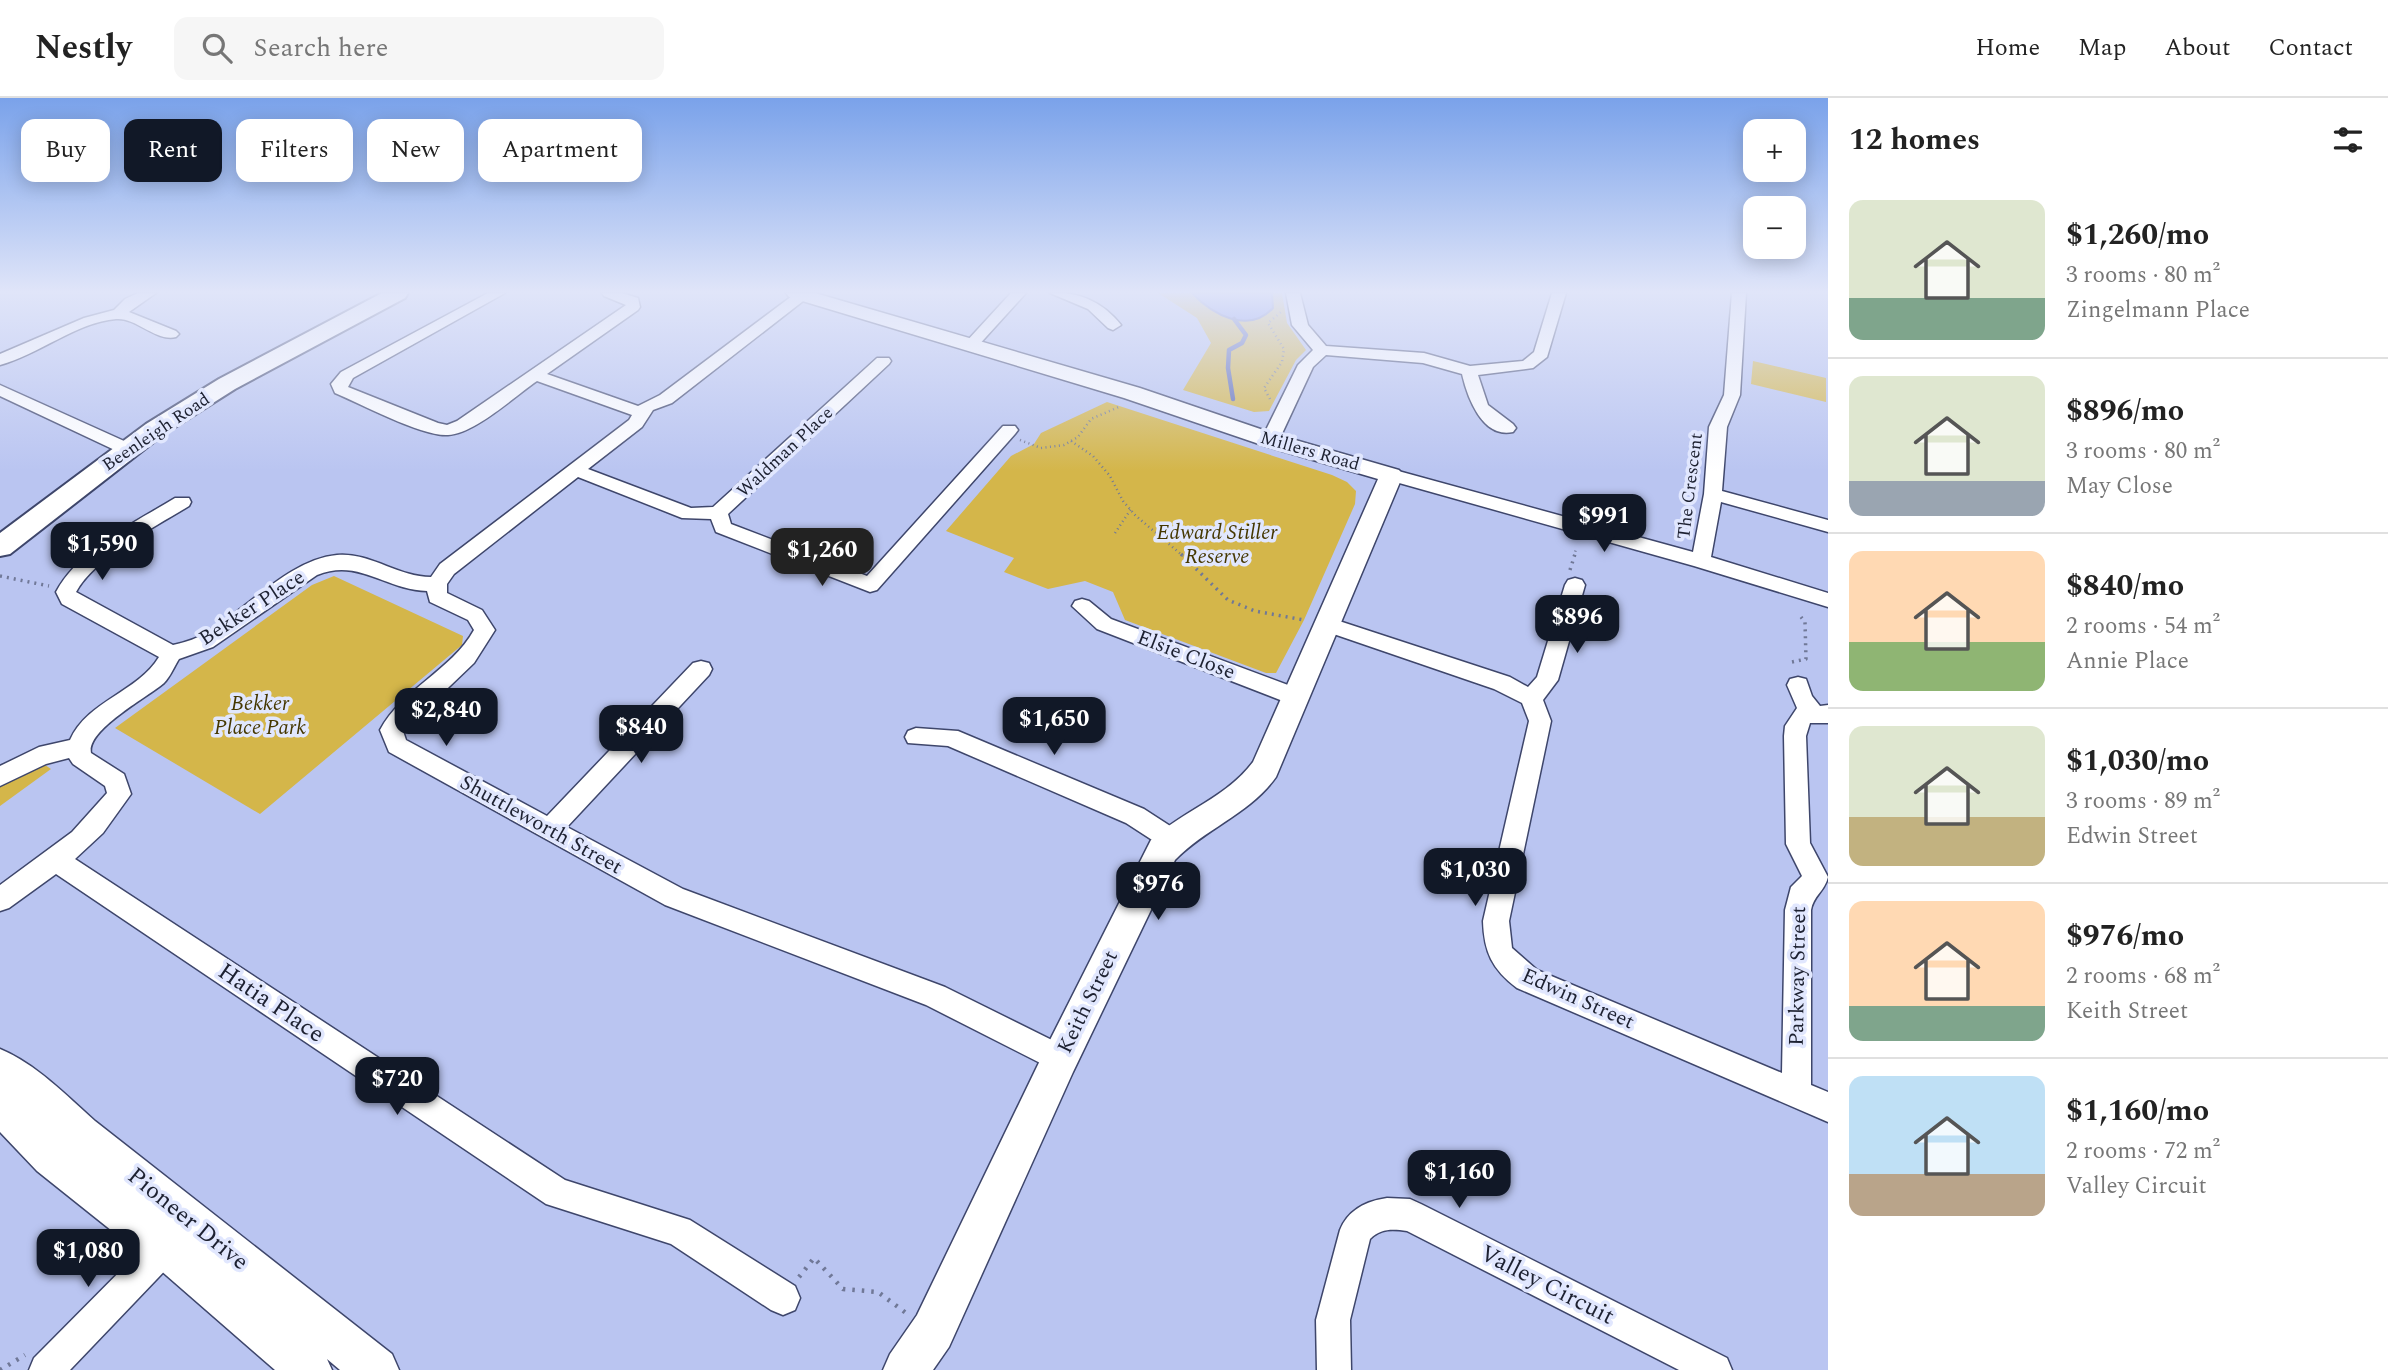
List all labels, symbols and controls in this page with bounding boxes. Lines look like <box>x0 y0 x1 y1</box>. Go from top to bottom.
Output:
search box <box>174 17 664 80</box>
text: Nestly <box>35 23 132 73</box>
text: Search here <box>254 28 388 68</box>
icon: search <box>198 29 236 67</box>
text: Home <box>1975 30 2040 66</box>
text: Map <box>2078 30 2126 66</box>
text: About <box>2164 30 2230 66</box>
text: Contact <box>2268 30 2353 66</box>
text: 12 homes <box>1849 117 1980 163</box>
chip: Buy <box>21 119 110 182</box>
chip: Rent <box>124 119 222 182</box>
chip: Filters <box>236 119 353 182</box>
chip: New <box>367 119 464 182</box>
chip: Apartment <box>478 119 642 182</box>
map controls <box>1743 119 1806 259</box>
button: + <box>1743 119 1806 182</box>
icon: filters <box>2329 121 2367 159</box>
button: − <box>1743 196 1806 259</box>
text: $1,260/mo <box>2066 212 2209 258</box>
icon: home <box>1905 228 1989 312</box>
text: 3 rooms · 80 m² <box>2066 258 2220 293</box>
text: Zingelmann Place <box>2066 293 2250 328</box>
street label: Beenleigh Road <box>97 386 215 478</box>
text: $896/mo <box>2066 388 2184 434</box>
street label: Waldman Place <box>731 400 839 504</box>
icon: home <box>1905 404 1989 488</box>
street label: Millers Road <box>1257 424 1363 478</box>
street label: The Crescent <box>1670 431 1710 541</box>
text: 3 rooms · 80 m² <box>2066 434 2220 469</box>
text: May Close <box>2066 469 2173 504</box>
pin: $991 <box>1563 494 1645 554</box>
text: $991 <box>1578 499 1630 534</box>
park label: Edward Stiller Reserve <box>1157 517 1278 573</box>
pin: $1,590 <box>45 522 159 582</box>
text: $1,590 <box>67 527 137 562</box>
pin: $1,260 <box>765 528 879 588</box>
text: $1,260 <box>787 533 857 568</box>
street label: Bekker Place <box>193 562 311 654</box>
text: $840/mo <box>2066 563 2184 609</box>
icon: home <box>1905 579 1989 663</box>
pin: $896 <box>1536 596 1618 655</box>
text: $896 <box>1551 600 1603 635</box>
text: 2 rooms · 54 m² <box>2066 609 2220 644</box>
street label: Elsie Close <box>1132 622 1240 688</box>
text: Annie Place <box>2066 644 2189 679</box>
park label: Bekker Place Park <box>214 688 306 744</box>
pin: $2,840 <box>389 688 503 748</box>
text: $2,840 <box>411 693 481 728</box>
pin: $1,650 <box>997 698 1111 757</box>
text: $1,650 <box>1019 702 1089 737</box>
pin: $840 <box>600 706 682 765</box>
text: $840 <box>615 710 667 745</box>
text: $1,030/mo <box>2066 738 2209 784</box>
icon: home <box>1905 754 1989 838</box>
street label: Shuttleworth Street <box>454 767 628 883</box>
text: 3 rooms · 89 m² <box>2066 784 2220 819</box>
text: Edwin Street <box>2066 819 2198 854</box>
pin: $1,030 <box>1418 848 1532 908</box>
text: $1,030 <box>1440 853 1510 888</box>
pin: $976 <box>1117 862 1199 922</box>
text: $976 <box>1132 867 1184 902</box>
street label: Parkway Street <box>1781 906 1815 1046</box>
text: $976/mo <box>2066 913 2184 959</box>
icon: home <box>1905 929 1989 1013</box>
street label: Keith Street <box>1049 945 1127 1059</box>
street label: Hatia Place <box>210 954 332 1052</box>
text: 2 rooms · 68 m² <box>2066 959 2220 994</box>
street label: Edwin Street <box>1516 960 1640 1038</box>
text: Keith Street <box>2066 994 2188 1029</box>
pin: $720 <box>356 1058 438 1117</box>
text: $720 <box>371 1062 423 1097</box>
text: $1,160/mo <box>2066 1088 2209 1134</box>
icon: home <box>1905 1104 1989 1188</box>
text: 2 rooms · 72 m² <box>2066 1134 2220 1169</box>
pin: $1,160 <box>1402 1150 1516 1210</box>
text: $1,160 <box>1424 1155 1494 1190</box>
street label: Pioneer Drive <box>119 1159 257 1279</box>
text: Valley Circuit <box>2066 1169 2207 1204</box>
pin: $1,080 <box>31 1230 145 1289</box>
text: $1,080 <box>53 1234 123 1269</box>
street label: Valley Circuit <box>1473 1236 1621 1334</box>

